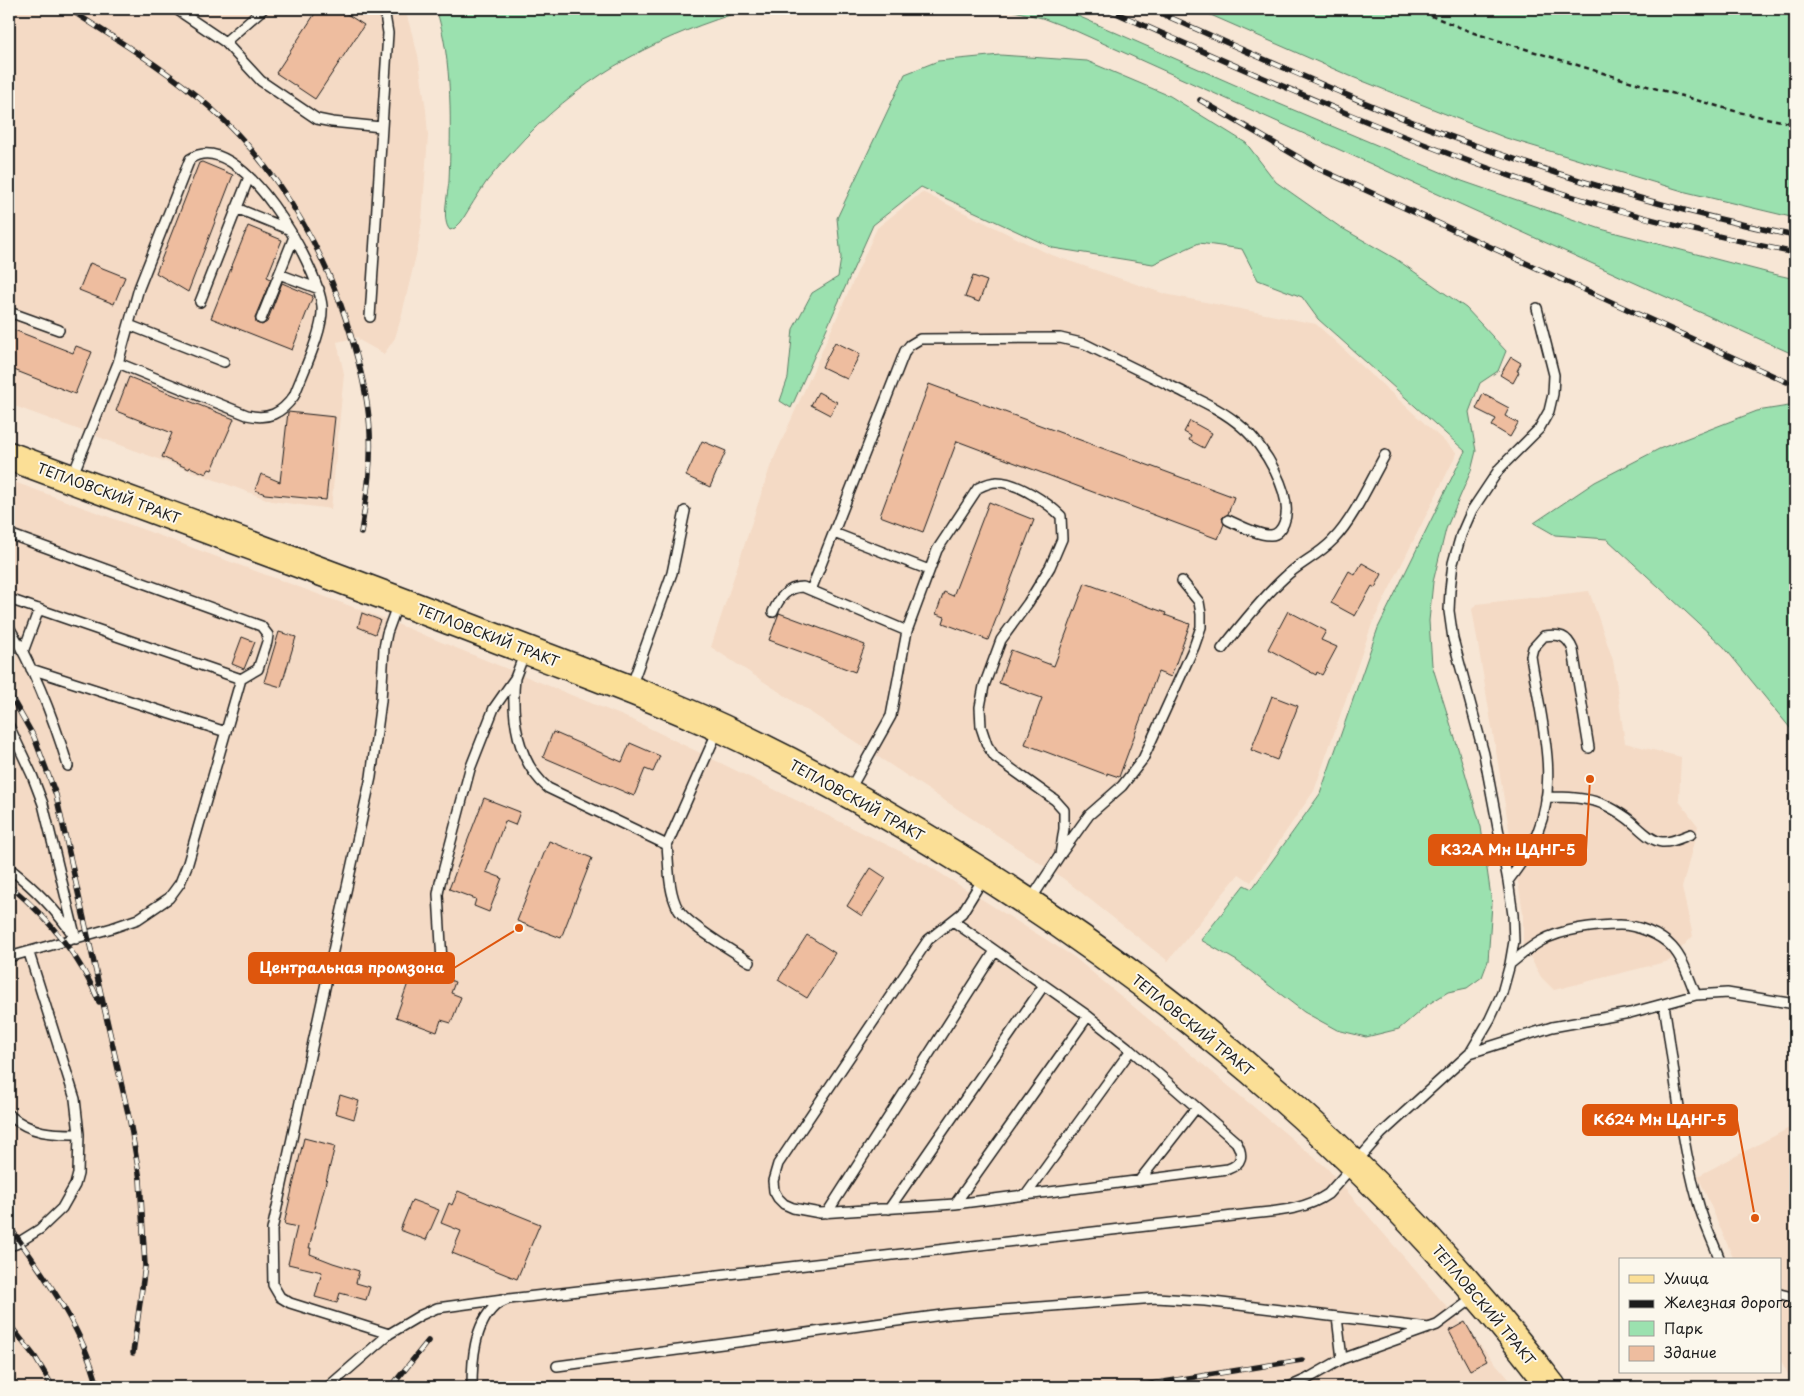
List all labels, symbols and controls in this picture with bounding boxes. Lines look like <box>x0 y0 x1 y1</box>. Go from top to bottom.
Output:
street label: ТЕПЛОВСКИЙ ТРАКТ <box>34 457 184 529</box>
street label: ТЕПЛОВСКИЙ ТРАКТ <box>414 598 563 672</box>
street label: ТЕПЛОВСКИЙ ТРАКТ <box>786 754 929 846</box>
callout: К32А Мн ЦДНГ-5 <box>1429 835 1586 865</box>
text: К32А Мн ЦДНГ-5 <box>1440 837 1576 860</box>
callout: Центральная промзона <box>249 953 454 983</box>
text: Центральная промзона <box>260 955 444 978</box>
street label: ТЕПЛОВСКИЙ ТРАКТ <box>1128 969 1259 1081</box>
callout: К624 Мн ЦДНГ-5 <box>1583 1105 1737 1135</box>
text: К624 Мн ЦДНГ-5 <box>1593 1107 1727 1130</box>
street label: ТЕПЛОВСКИЙ ТРАКТ <box>1427 1240 1541 1370</box>
legend <box>1619 1258 1782 1374</box>
text: Улица <box>1664 1266 1709 1289</box>
text: Железная дорога <box>1664 1290 1792 1313</box>
text: Парк <box>1664 1316 1703 1339</box>
text: Здание <box>1664 1340 1717 1363</box>

